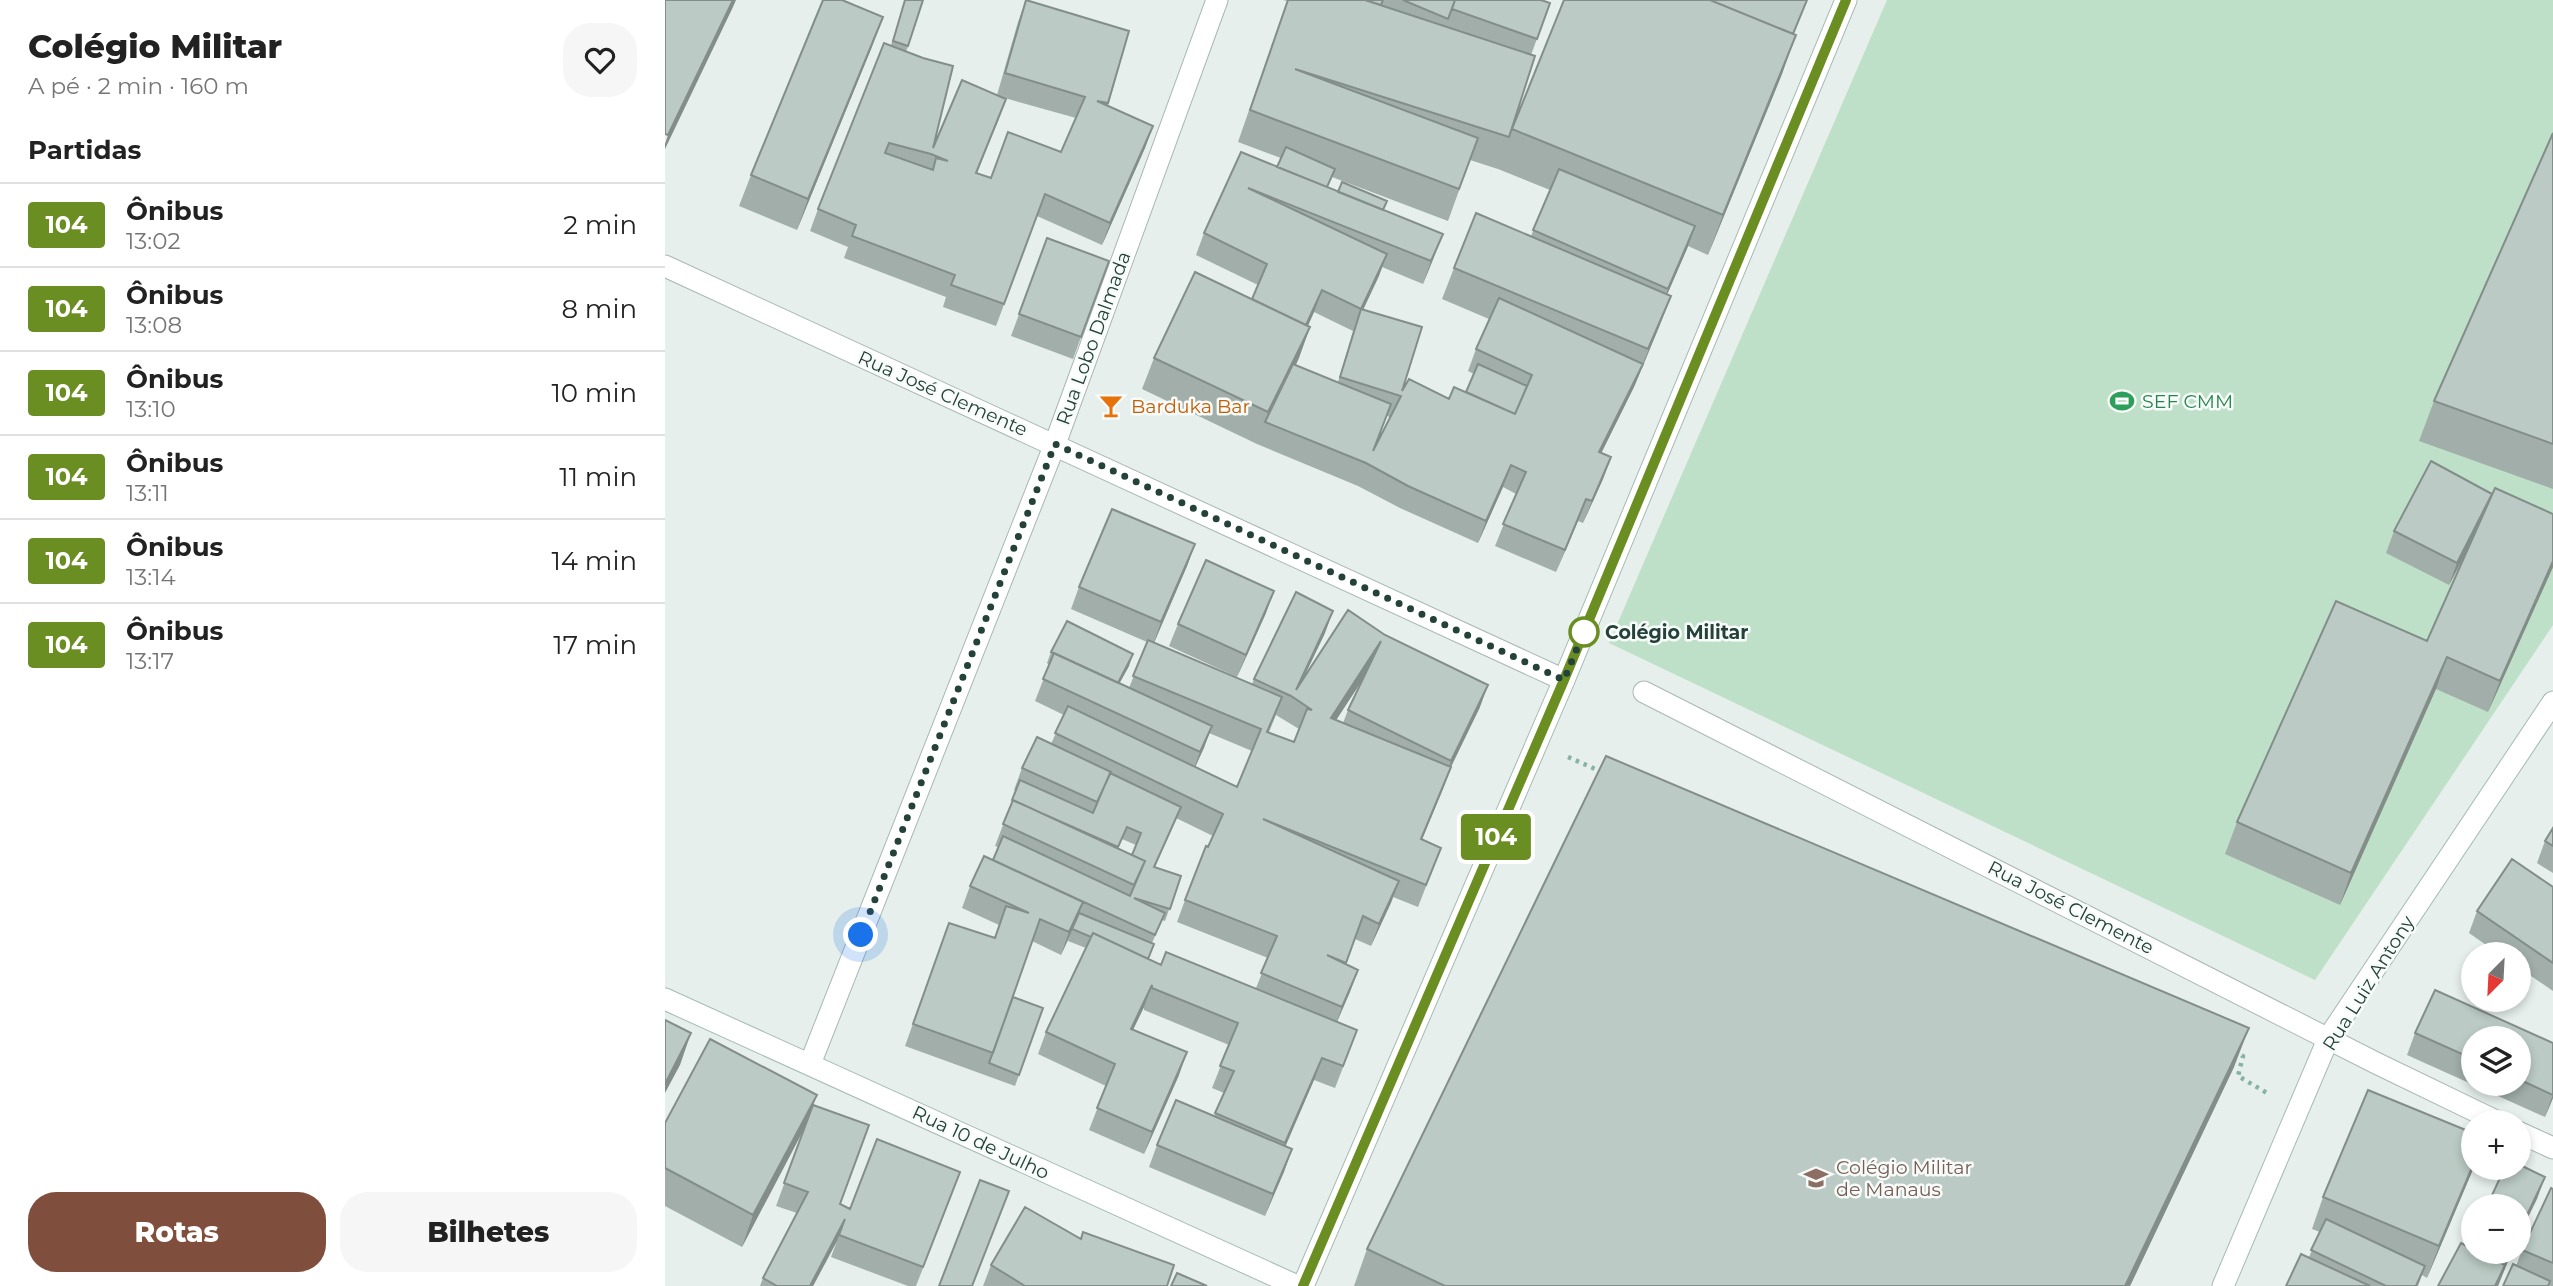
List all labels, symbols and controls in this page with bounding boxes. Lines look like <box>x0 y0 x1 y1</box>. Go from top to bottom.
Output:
button: heart <box>563 23 637 97</box>
text: Colégio Militar <box>28 26 282 66</box>
text: A pé · 2 min · 160 m <box>28 72 249 100</box>
text: Partidas <box>28 134 141 166</box>
text: Ônibus <box>126 195 223 227</box>
text: 2 min <box>563 209 637 241</box>
text: 104 <box>45 210 88 239</box>
text: 13:02 <box>126 227 180 255</box>
street label: Rua Lobo Dalmada <box>1051 248 1136 428</box>
text: Ônibus <box>126 279 223 311</box>
text: 8 min <box>561 293 637 325</box>
text: 104 <box>45 294 88 323</box>
text: 13:08 <box>126 311 182 339</box>
street label: Rua José Clemente <box>854 346 1031 441</box>
text: Ônibus <box>126 363 223 395</box>
text: 10 min <box>551 377 637 409</box>
text: 104 <box>45 378 88 407</box>
sports icon: SEF CMM <box>2108 387 2136 415</box>
place label: SEF CMM <box>2142 390 2233 413</box>
bar icon: Barduka Bar <box>1097 392 1125 420</box>
text: 13:10 <box>126 395 176 423</box>
place label: Barduka Bar <box>1131 395 1250 418</box>
text: Ônibus <box>126 447 223 479</box>
text: 11 min <box>559 461 637 493</box>
text: 104 <box>45 462 88 491</box>
text: 13:11 <box>126 479 169 507</box>
text: Ônibus <box>126 531 223 563</box>
text: 14 min <box>551 545 637 577</box>
text: 104 <box>45 546 88 575</box>
text: 13:14 <box>126 563 176 591</box>
text: Ônibus <box>126 615 223 647</box>
marker: Colégio Militar <box>1569 617 1599 647</box>
place label: Colégio Militar <box>1605 621 1749 644</box>
text: 17 min <box>553 629 637 661</box>
text: 104 <box>45 630 88 659</box>
text: 13:17 <box>126 647 174 675</box>
line badge: 104 <box>1456 814 1536 860</box>
text: 104 <box>1475 822 1517 851</box>
street label: Rua José Clemente <box>1984 856 2158 959</box>
street label: Rua Luiz Antony <box>2318 911 2420 1055</box>
your location <box>843 917 878 952</box>
north arrow <box>2461 942 2531 1012</box>
map controls <box>2461 942 2531 1264</box>
button: layers <box>2461 1026 2531 1096</box>
street label: Rua 10 de Julho <box>909 1101 1053 1184</box>
button: + <box>2461 1110 2531 1180</box>
place label: Colégio Militar de Manaus <box>1836 1156 1972 1201</box>
school or university icon: Colégio Militar de Manaus <box>1802 1164 1830 1192</box>
button: Rotas <box>28 1192 326 1272</box>
button: Bilhetes <box>340 1192 637 1272</box>
button: − <box>2461 1194 2531 1264</box>

